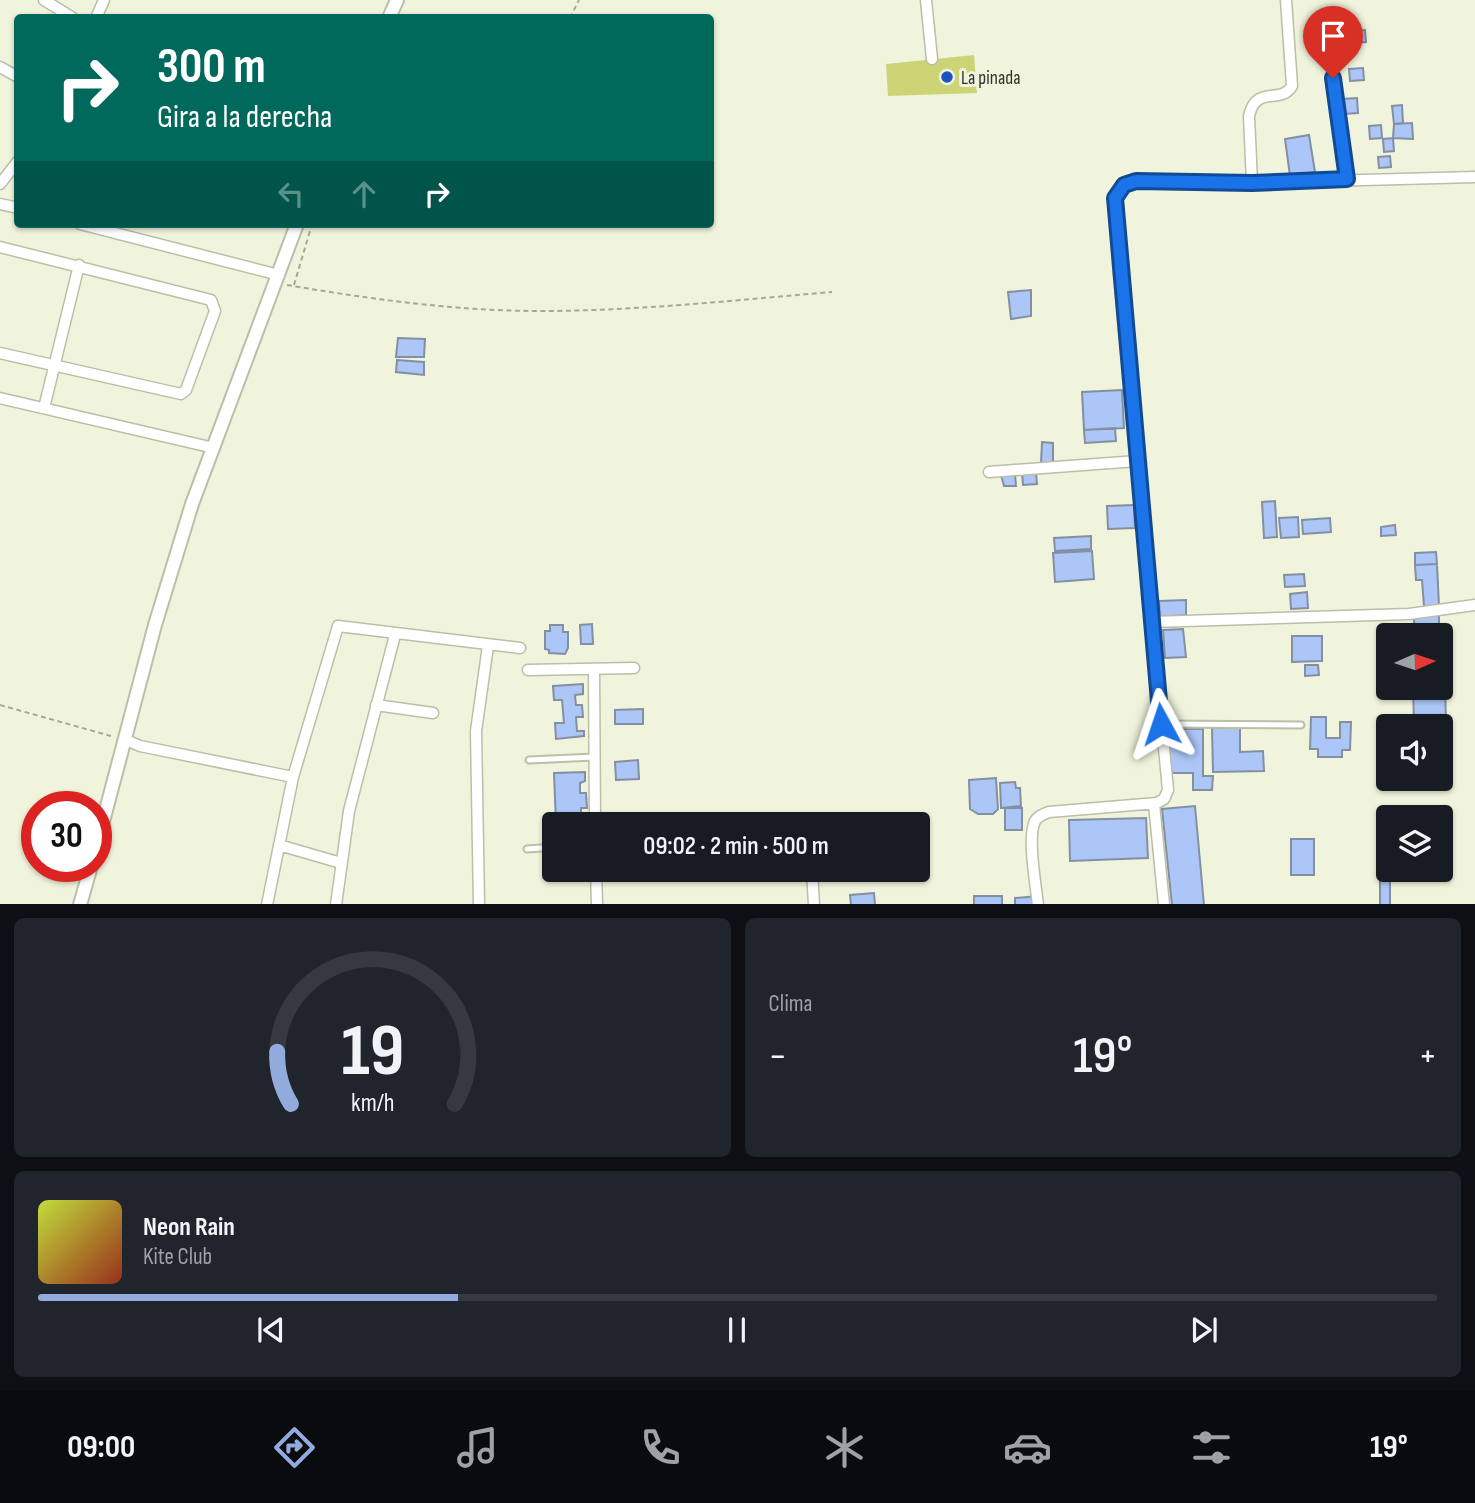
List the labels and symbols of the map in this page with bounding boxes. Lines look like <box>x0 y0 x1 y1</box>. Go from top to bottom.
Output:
pin <box>1303 6 1363 78</box>
place label: La pinada <box>961 67 1020 90</box>
marker: La pinada <box>939 69 955 85</box>
north arrow <box>1376 623 1452 700</box>
position arrow <box>1124 687 1198 761</box>
speed limit sign: 30 <box>21 791 112 882</box>

